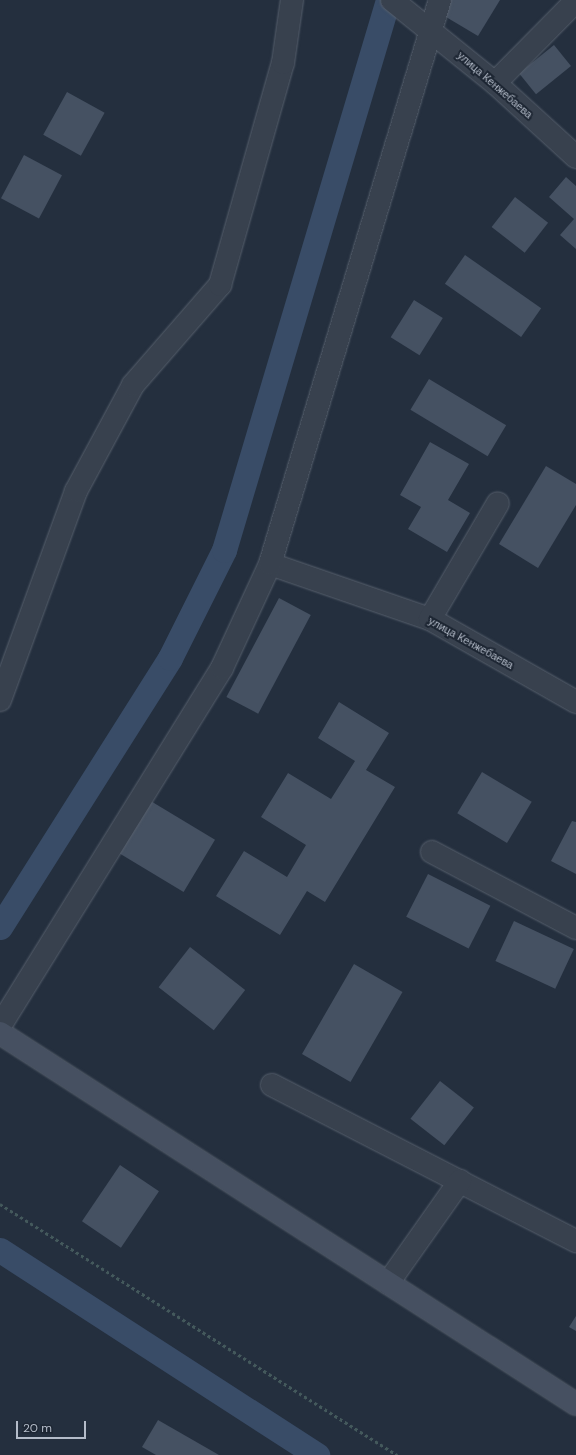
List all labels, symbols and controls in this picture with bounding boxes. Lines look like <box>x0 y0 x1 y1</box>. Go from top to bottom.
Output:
street label: улица Кенжебаева <box>455 49 535 121</box>
street label: улица Кенжебаева <box>426 614 516 672</box>
scale bar <box>18 1413 88 1439</box>
text: 20 m <box>23 1420 52 1436</box>

